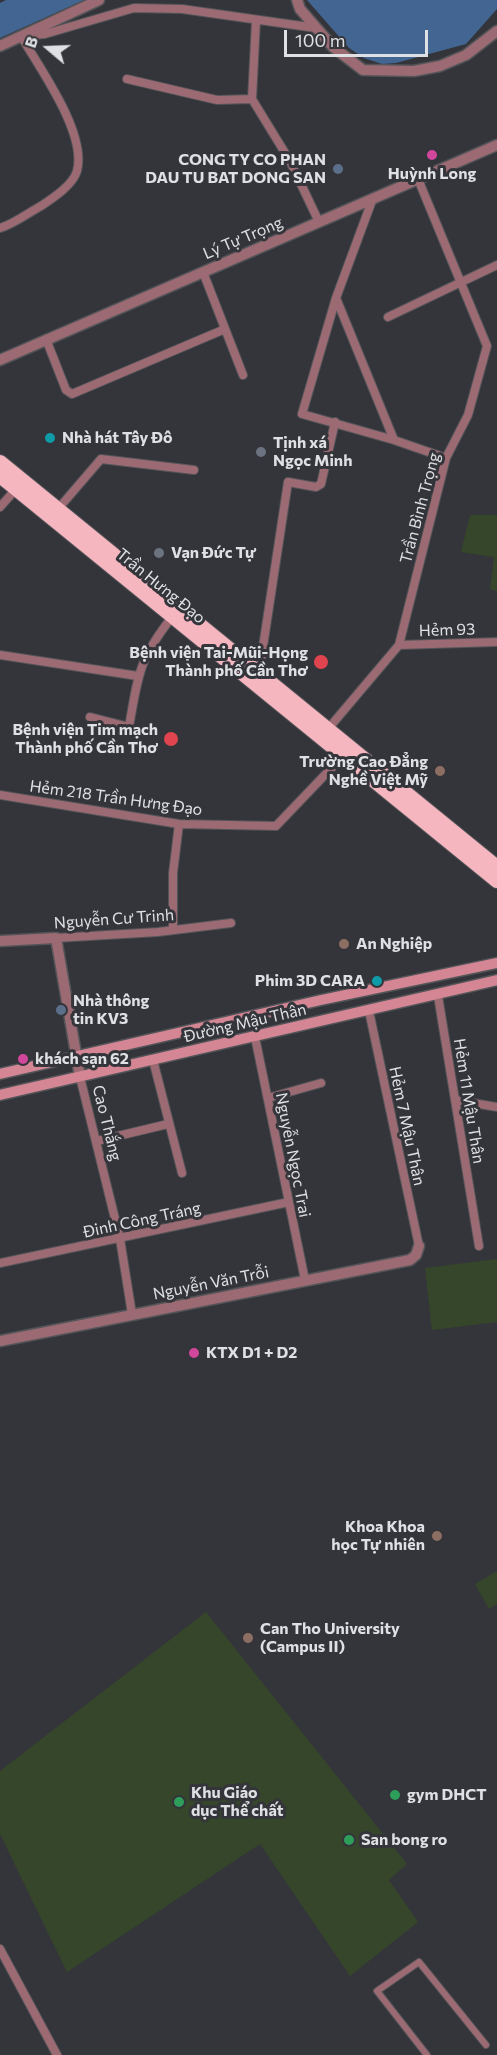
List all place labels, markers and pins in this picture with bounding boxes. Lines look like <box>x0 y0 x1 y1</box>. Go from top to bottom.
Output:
marker: Huỳnh Long <box>425 148 439 162</box>
place label: CONG TY CO PHAN DAU TU BAT DONG SAN <box>145 150 326 188</box>
marker: CONG TY CO PHAN DAU TU BAT DONG SAN <box>331 162 345 176</box>
place label: Huỳnh Long <box>388 164 476 184</box>
place label: Nhà hát Tây Đô <box>62 428 173 448</box>
marker: Nhà hát Tây Đô <box>43 431 57 445</box>
place label: Tịnh xá Ngọc Minh <box>273 433 352 471</box>
marker: Tịnh xá Ngọc Minh <box>254 445 268 459</box>
place label: Vạn Đức Tự <box>171 543 256 563</box>
marker: Vạn Đức Tự <box>152 546 166 560</box>
place label: Bệnh viện Tai-Mũi-Họng Thành phố Cần Thơ <box>129 643 308 681</box>
marker: Bệnh viện Tai-Mũi-Họng Thành phố Cần Thơ <box>312 653 330 671</box>
place label: Bệnh viện Tim mạch Thành phố Cần Thơ <box>12 720 158 758</box>
marker: Bệnh viện Tim mạch Thành phố Cần Thơ <box>162 730 180 748</box>
place label: Trường Cao Đẳng Nghề Việt Mỹ <box>299 752 428 790</box>
marker: Trường Cao Đẳng Nghề Việt Mỹ <box>433 764 447 778</box>
place label: An Nghiệp <box>356 934 432 954</box>
marker: An Nghiệp <box>337 937 351 951</box>
place label: Phim 3D CARA <box>255 971 365 991</box>
marker: Phim 3D CARA <box>370 974 384 988</box>
place label: Nhà thông tin KV3 <box>73 991 149 1029</box>
marker: Nhà thông tin KV3 <box>54 1003 68 1017</box>
place label: khách sạn 62 <box>35 1049 129 1069</box>
marker: khách sạn 62 <box>16 1052 30 1066</box>
place label: KTX D1 + D2 <box>206 1343 297 1363</box>
marker: KTX D1 + D2 <box>187 1346 201 1360</box>
place label: Khoa Khoa học Tự nhiên <box>331 1517 425 1555</box>
marker: Khoa Khoa học Tự nhiên <box>430 1529 444 1543</box>
place label: Can Tho University (Campus II) <box>260 1619 400 1657</box>
marker: Can Tho University (Campus II) <box>241 1631 255 1645</box>
place label: Khu Giáo dục Thể chất <box>191 1783 283 1821</box>
place label: gym DHCT <box>407 1785 487 1805</box>
marker: gym DHCT <box>388 1788 402 1802</box>
marker: Khu Giáo dục Thể chất <box>172 1795 186 1809</box>
place label: San bong ro <box>361 1830 447 1850</box>
marker: San bong ro <box>342 1833 356 1847</box>

